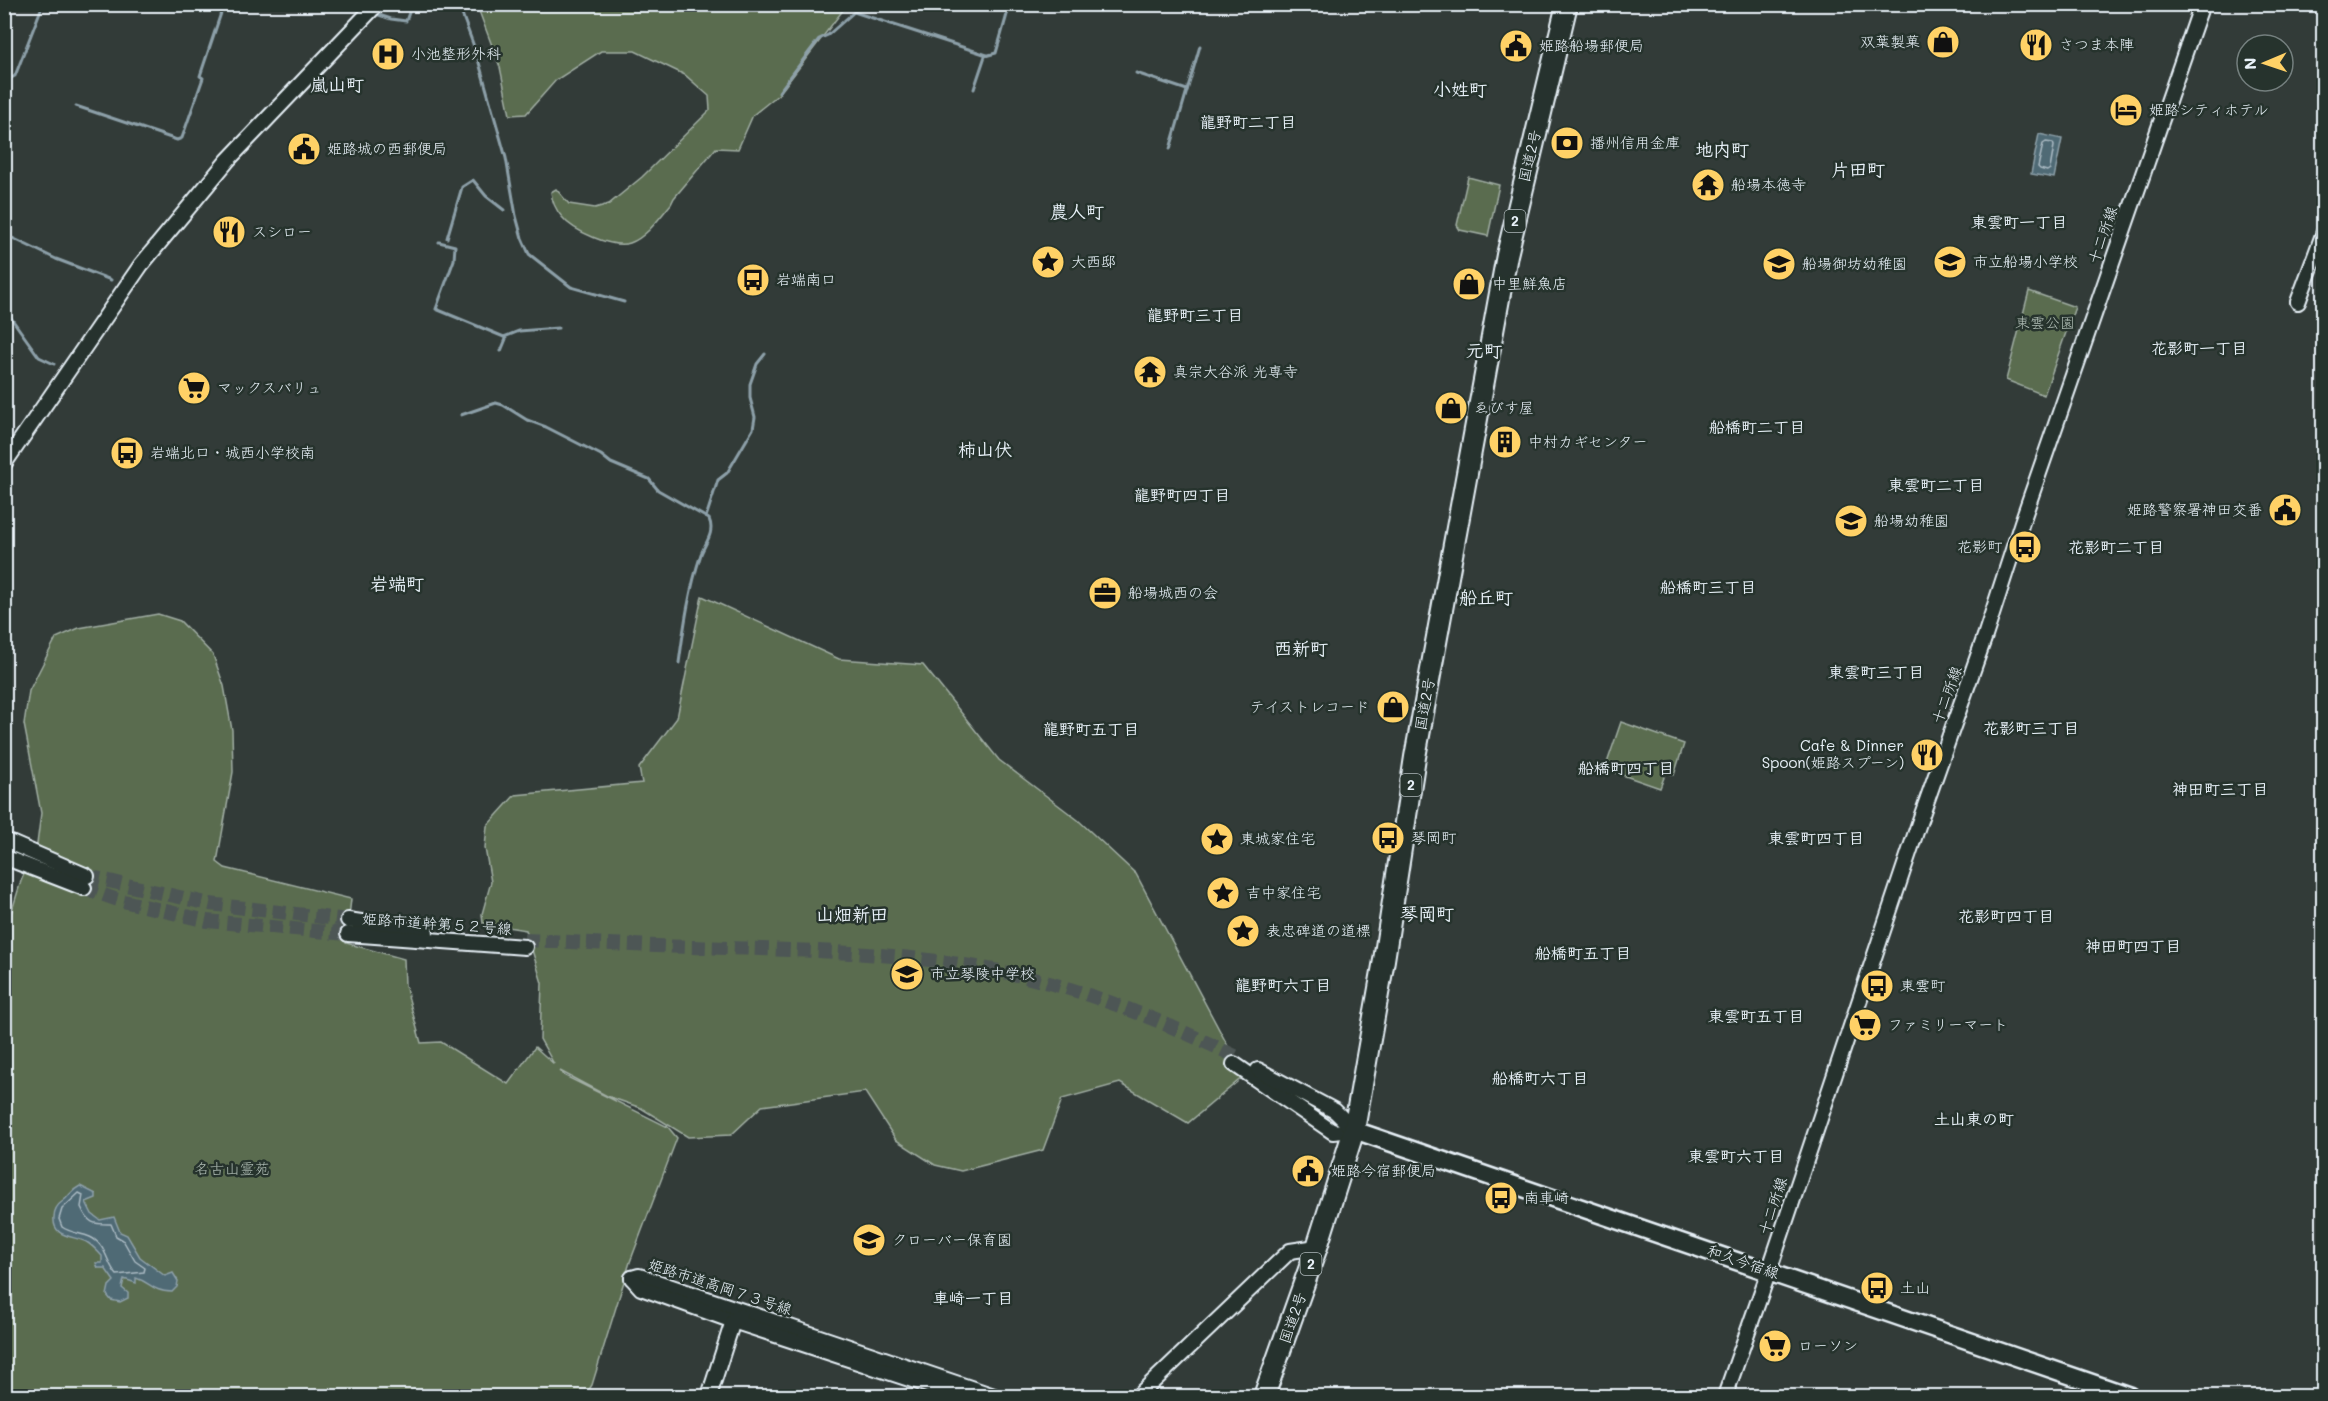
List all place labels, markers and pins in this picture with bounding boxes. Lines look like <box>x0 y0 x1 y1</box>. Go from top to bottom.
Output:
shop icon: 双葉製菓 <box>1925 24 1961 60</box>
restaurant icon: さつま本陣 <box>2018 27 2054 63</box>
public building icon: 姫路船場郵便局 <box>1498 28 1534 64</box>
place label: 双葉製菓 <box>1860 31 1920 51</box>
place label: さつま本陣 <box>2059 34 2134 54</box>
place label: 姫路船場郵便局 <box>1539 35 1644 55</box>
hospital icon: 小池整形外科 <box>370 36 406 72</box>
place label: 小池整形外科 <box>411 43 501 63</box>
hotel icon: 姫路シティホテル <box>2108 92 2144 128</box>
place label: 姫路シティホテル <box>2149 99 2268 119</box>
bank icon: 播州信用金庫 <box>1549 125 1585 161</box>
public building icon: 姫路城の西郵便局 <box>286 131 322 167</box>
place label: 播州信用金庫 <box>1590 132 1680 152</box>
place label: 姫路城の西郵便局 <box>327 138 447 158</box>
temple icon: 船場本徳寺 <box>1690 167 1726 203</box>
place label: 船場本徳寺 <box>1731 174 1806 194</box>
restaurant icon: スシロー <box>211 214 247 250</box>
place label: スシロー <box>252 221 312 241</box>
place icon: 大西邸 <box>1030 244 1066 280</box>
school or university icon: 市立船場小学校 <box>1932 244 1968 280</box>
school or university icon: 船場御坊幼稚園 <box>1761 246 1797 282</box>
place label: 大西邸 <box>1071 251 1116 271</box>
place label: 市立船場小学校 <box>1973 251 2078 271</box>
place label: 船場御坊幼稚園 <box>1802 253 1907 273</box>
bus stop icon: 岩端南口 <box>735 262 771 298</box>
shop icon: 中里鮮魚店 <box>1451 266 1487 302</box>
place label: 岩端南口 <box>776 269 836 289</box>
place label: 中里鮮魚店 <box>1492 273 1567 293</box>
temple icon: 真宗大谷派 光専寺 <box>1132 354 1168 390</box>
place label: 真宗大谷派 光専寺 <box>1173 361 1298 381</box>
supermarket icon: マックスバリュ <box>176 370 212 406</box>
place label: マックスバリュ <box>217 377 322 397</box>
shop icon: ゑびす屋 <box>1433 390 1469 426</box>
place label: ゑびす屋 <box>1474 397 1534 417</box>
building icon: 中村カギセンター <box>1487 424 1523 460</box>
place label: 中村カギセンター <box>1528 431 1647 451</box>
bus stop icon: 岩端北口・城西小学校南 <box>109 435 145 471</box>
place label: 岩端北口・城西小学校南 <box>150 442 315 462</box>
public building icon: 姫路警察署神田交番 <box>2267 492 2303 528</box>
place label: 姫路警察署神田交番 <box>2127 499 2262 519</box>
school or university icon: 船場幼稚園 <box>1833 503 1869 539</box>
place label: 船場幼稚園 <box>1874 510 1949 530</box>
bus stop icon: 花影町 <box>2007 529 2043 565</box>
place label: 花影町 <box>1957 536 2003 556</box>
office icon: 船場城西の会 <box>1087 575 1123 611</box>
place label: 船場城西の会 <box>1128 582 1218 602</box>
shop icon: テイストレコード <box>1375 689 1411 725</box>
place label: テイストレコード <box>1249 696 1370 716</box>
place label: Cafe & Dinner Spoon(姫路スプーン) <box>1762 735 1904 772</box>
restaurant icon: Cafe & Dinner Spoon(姫路スプーン) <box>1909 737 1945 773</box>
bus stop icon: 琴岡町 <box>1370 820 1406 856</box>
place icon: 東城家住宅 <box>1199 821 1235 857</box>
place label: 琴岡町 <box>1411 827 1457 847</box>
place label: 東城家住宅 <box>1240 828 1315 848</box>
place icon: 吉中家住宅 <box>1205 875 1241 911</box>
place label: 吉中家住宅 <box>1246 882 1321 902</box>
place icon: 表忠碑道の道標 <box>1225 913 1261 949</box>
place label: 表忠碑道の道標 <box>1266 920 1371 940</box>
school or university icon: 市立琴陵中学校 <box>889 956 925 992</box>
place label: 市立琴陵中学校 <box>930 963 1035 983</box>
bus stop icon: 東雲町 <box>1859 968 1895 1004</box>
place label: 東雲町 <box>1900 975 1946 995</box>
supermarket icon: ファミリーマート <box>1847 1007 1883 1043</box>
place label: ファミリーマート <box>1888 1014 2008 1034</box>
public building icon: 姫路今宿郵便局 <box>1290 1153 1326 1189</box>
place label: 姫路今宿郵便局 <box>1331 1160 1436 1180</box>
bus stop icon: 南車崎 <box>1483 1180 1519 1216</box>
place label: 南車崎 <box>1524 1187 1569 1207</box>
school or university icon: クローバー保育園 <box>851 1222 887 1258</box>
place label: クローバー保育園 <box>892 1229 1012 1249</box>
bus stop icon: 土山 <box>1859 1270 1895 1306</box>
place label: 土山 <box>1900 1277 1930 1297</box>
supermarket icon: ローソン <box>1757 1328 1793 1364</box>
place label: ローソン <box>1798 1335 1858 1355</box>

